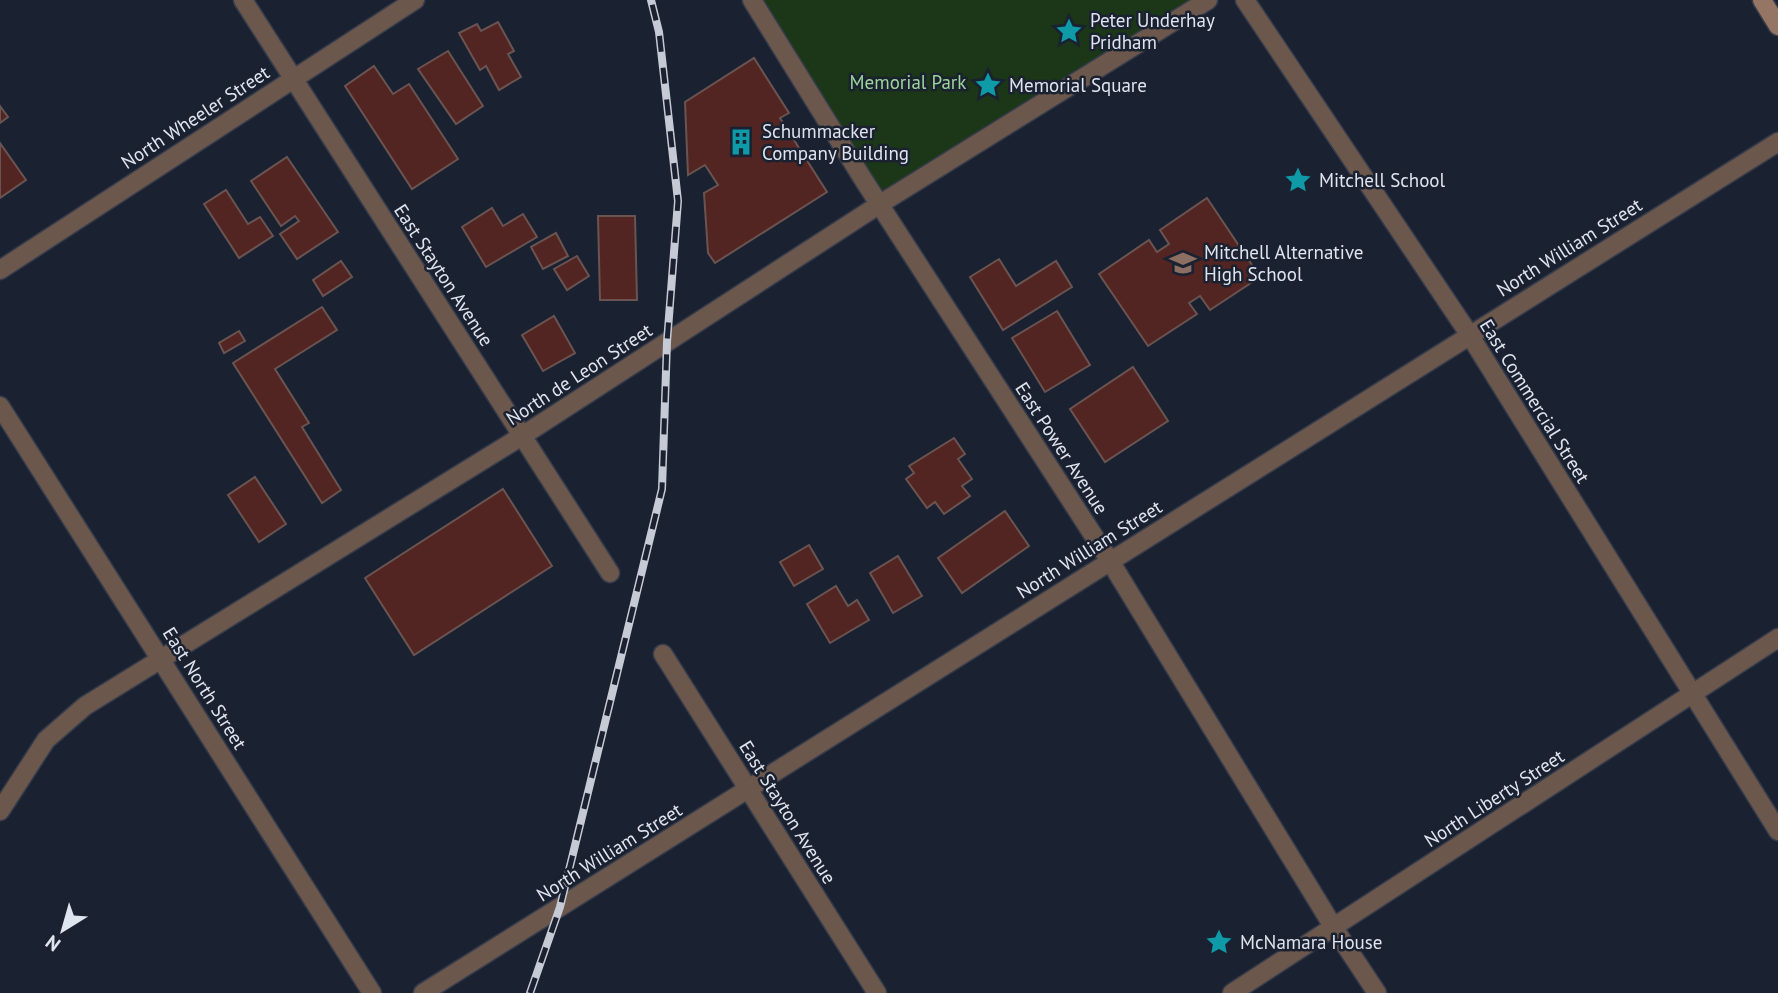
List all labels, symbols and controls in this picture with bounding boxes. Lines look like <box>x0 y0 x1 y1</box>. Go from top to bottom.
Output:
place label: Peter Underhay Pridham <box>1090 8 1215 54</box>
place icon: Peter Underhay Pridham <box>1054 16 1084 46</box>
street label: North Wheeler Street <box>116 60 274 174</box>
park label: Memorial Park <box>850 70 966 94</box>
place icon: Memorial Square <box>973 70 1003 100</box>
place label: Memorial Square <box>1009 73 1147 97</box>
place label: Schummacker Company Building <box>762 119 909 165</box>
building icon: Schummacker Company Building <box>726 127 756 157</box>
place icon: Mitchell School <box>1283 165 1313 195</box>
place label: Mitchell School <box>1319 168 1446 192</box>
street label: North William Street <box>1492 192 1647 301</box>
street label: East Stayton Avenue <box>389 199 499 351</box>
place label: Mitchell Alternative High School <box>1204 240 1364 286</box>
school or university icon: Mitchell Alternative High School <box>1168 248 1198 278</box>
street label: East Commercial Street <box>1475 315 1595 488</box>
street label: North de Leon Street <box>502 318 657 430</box>
street label: East Power Avenue <box>1010 377 1114 519</box>
street label: North William Street <box>1012 494 1167 603</box>
street label: East North Street <box>158 622 252 754</box>
street label: East Stayton Avenue <box>734 736 842 888</box>
street label: North Liberty Street <box>1420 744 1569 852</box>
street label: North William Street <box>532 797 687 906</box>
north arrow <box>28 895 98 965</box>
place icon: McNamara House <box>1204 927 1234 957</box>
text: N <box>41 930 65 957</box>
place label: McNamara House <box>1240 930 1382 954</box>

